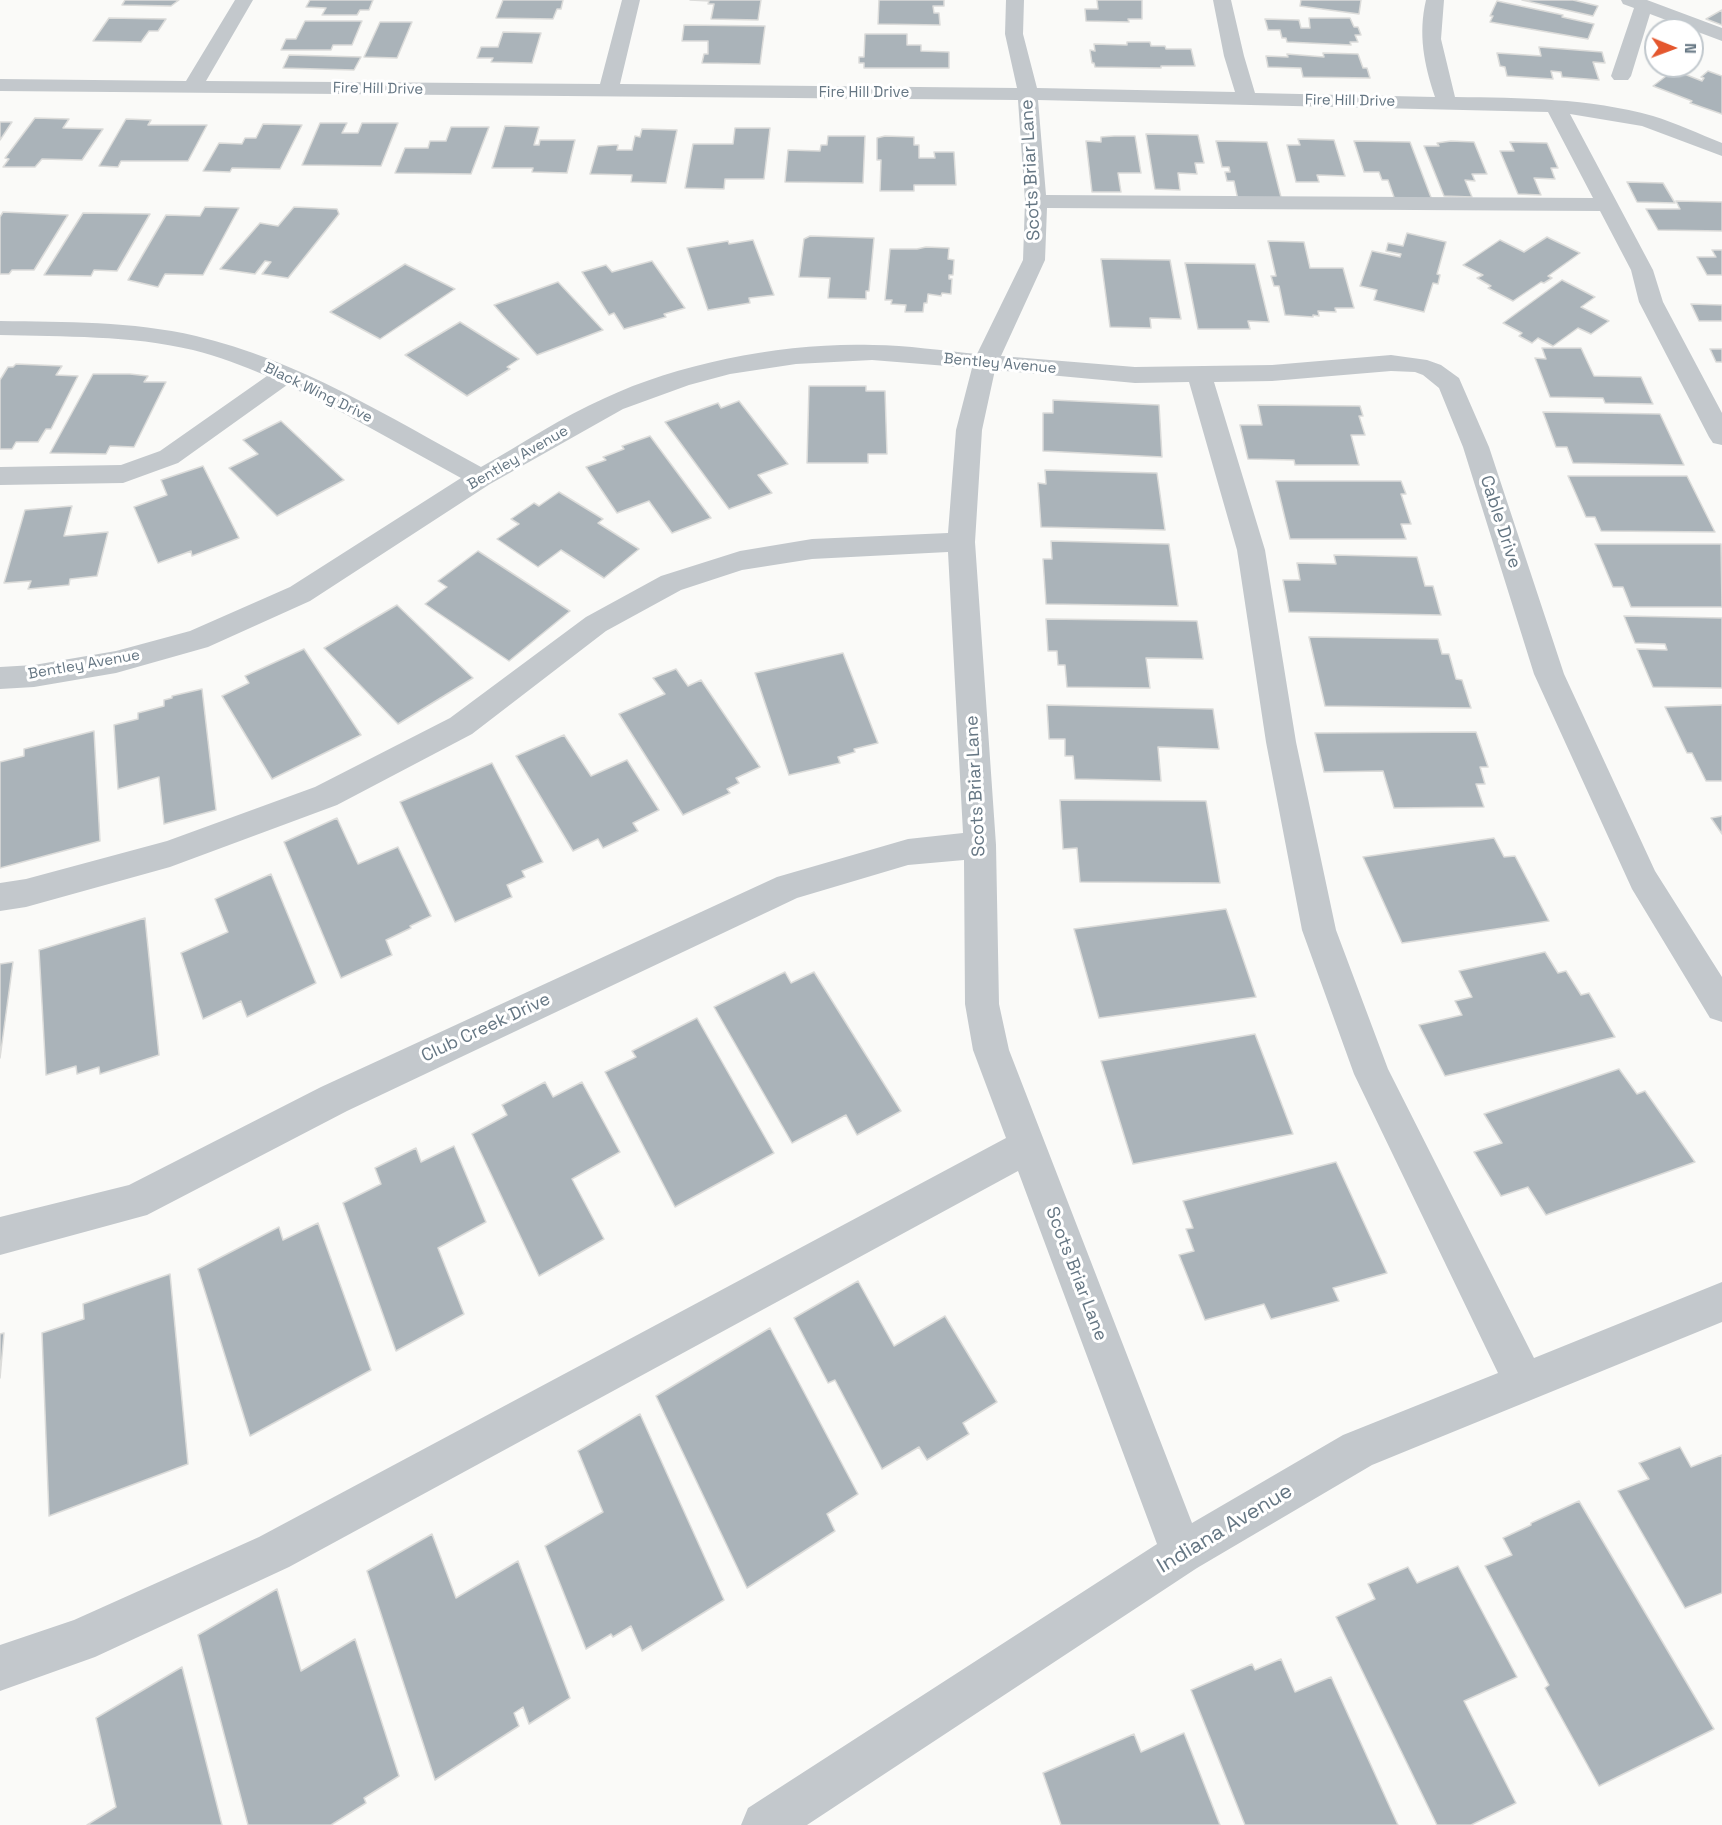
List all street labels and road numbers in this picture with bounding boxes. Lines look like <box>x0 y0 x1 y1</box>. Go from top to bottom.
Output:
street label: Fire Hill Drive <box>333 79 423 99</box>
street label: Fire Hill Drive <box>819 84 909 102</box>
street label: Fire Hill Drive <box>1305 91 1395 111</box>
street label: Scots Briar Lane <box>1017 99 1045 241</box>
street label: Bentley Avenue <box>943 350 1057 378</box>
street label: Black Wing Drive <box>261 359 375 427</box>
street label: Bentley Avenue <box>464 422 572 494</box>
street label: Cable Drive <box>1475 473 1525 571</box>
street label: Bentley Avenue <box>27 646 141 684</box>
street label: Scots Briar Lane <box>962 715 990 857</box>
street label: Club Creek Drive <box>418 989 554 1067</box>
street label: Scots Briar Lane <box>1041 1204 1111 1344</box>
street label: Indiana Avenue <box>1153 1479 1297 1579</box>

